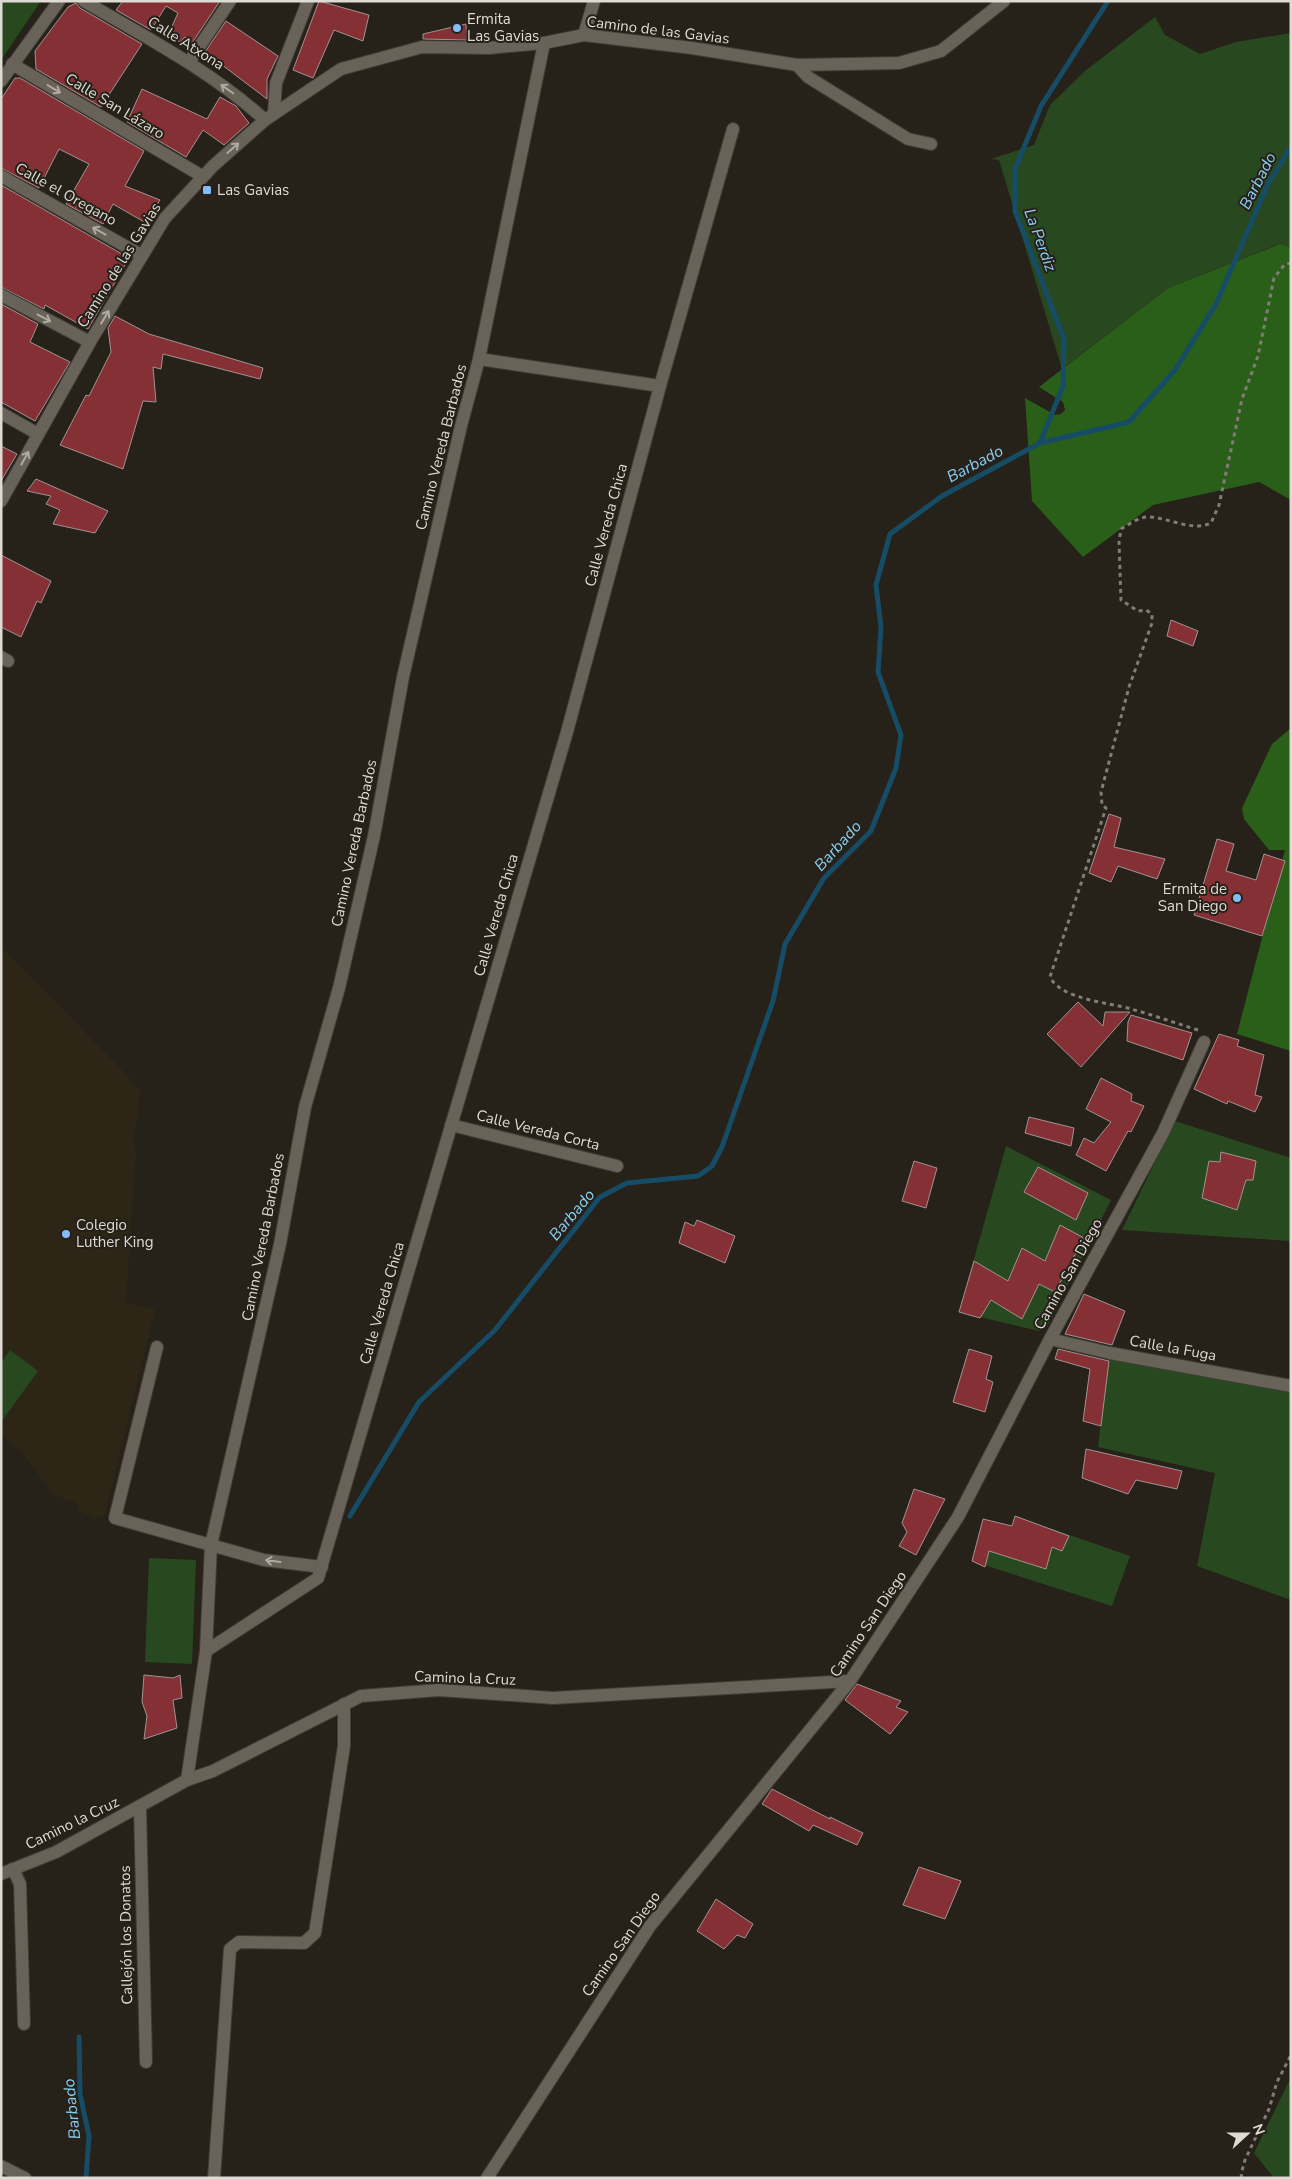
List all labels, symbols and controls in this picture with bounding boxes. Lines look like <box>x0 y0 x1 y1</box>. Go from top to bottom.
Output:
place label: Ermita Las Gavias <box>467 9 539 46</box>
street label: Calle Atxona <box>144 11 228 75</box>
street label: Camino de las Gavias <box>585 11 731 49</box>
marker: Ermita Las Gavias <box>451 22 463 34</box>
street label: Calle San Lázaro <box>62 68 168 144</box>
one-way arrow <box>221 84 235 94</box>
one-way arrow <box>47 85 61 95</box>
one-way arrow <box>226 143 239 154</box>
water label: Barbado <box>1234 149 1282 213</box>
street label: Calle el Oregano <box>12 158 120 230</box>
place label: Las Gavias <box>217 180 289 200</box>
marker: Las Gavias <box>201 184 213 196</box>
street label: Camino de las Gavias <box>72 199 166 331</box>
water label: La Perdiz <box>1018 205 1062 275</box>
one-way arrow <box>92 226 107 235</box>
one-way arrow <box>100 310 110 324</box>
one-way arrow <box>37 313 52 323</box>
street label: Camino Vereda Barbados <box>411 362 471 532</box>
water label: Barbado <box>943 440 1007 488</box>
one-way arrow <box>20 451 30 466</box>
street label: Calle Vereda Chica <box>580 461 632 589</box>
street label: Camino Vereda Barbados <box>326 758 382 928</box>
water label: Barbado <box>809 816 867 876</box>
street label: Calle Vereda Chica <box>469 851 523 979</box>
place label: Ermita de San Diego <box>1158 879 1227 916</box>
marker: Ermita de San Diego <box>1231 892 1243 904</box>
street label: Calle Vereda Corta <box>474 1105 602 1155</box>
street label: Camino Vereda Barbados <box>237 1151 289 1323</box>
water label: Barbado <box>544 1184 600 1245</box>
place label: Colegio Luther King <box>76 1215 154 1252</box>
street label: Camino San Diego <box>1029 1215 1107 1333</box>
marker: Colegio Luther King <box>60 1228 72 1240</box>
street label: Calle Vereda Chica <box>355 1239 409 1367</box>
street label: Calle la Fuga <box>1128 1331 1218 1365</box>
one-way arrow <box>266 1556 282 1566</box>
street label: Camino San Diego <box>825 1567 911 1681</box>
street label: Camino la Cruz <box>414 1666 516 1690</box>
street label: Camino la Cruz <box>22 1792 122 1854</box>
street label: Callejón los Donatos <box>115 1865 137 2005</box>
street label: Camino San Diego <box>577 1887 665 2001</box>
water label: Barbado <box>58 2077 86 2141</box>
north arrow <box>1222 2109 1272 2159</box>
text: N <box>1248 2121 1269 2138</box>

